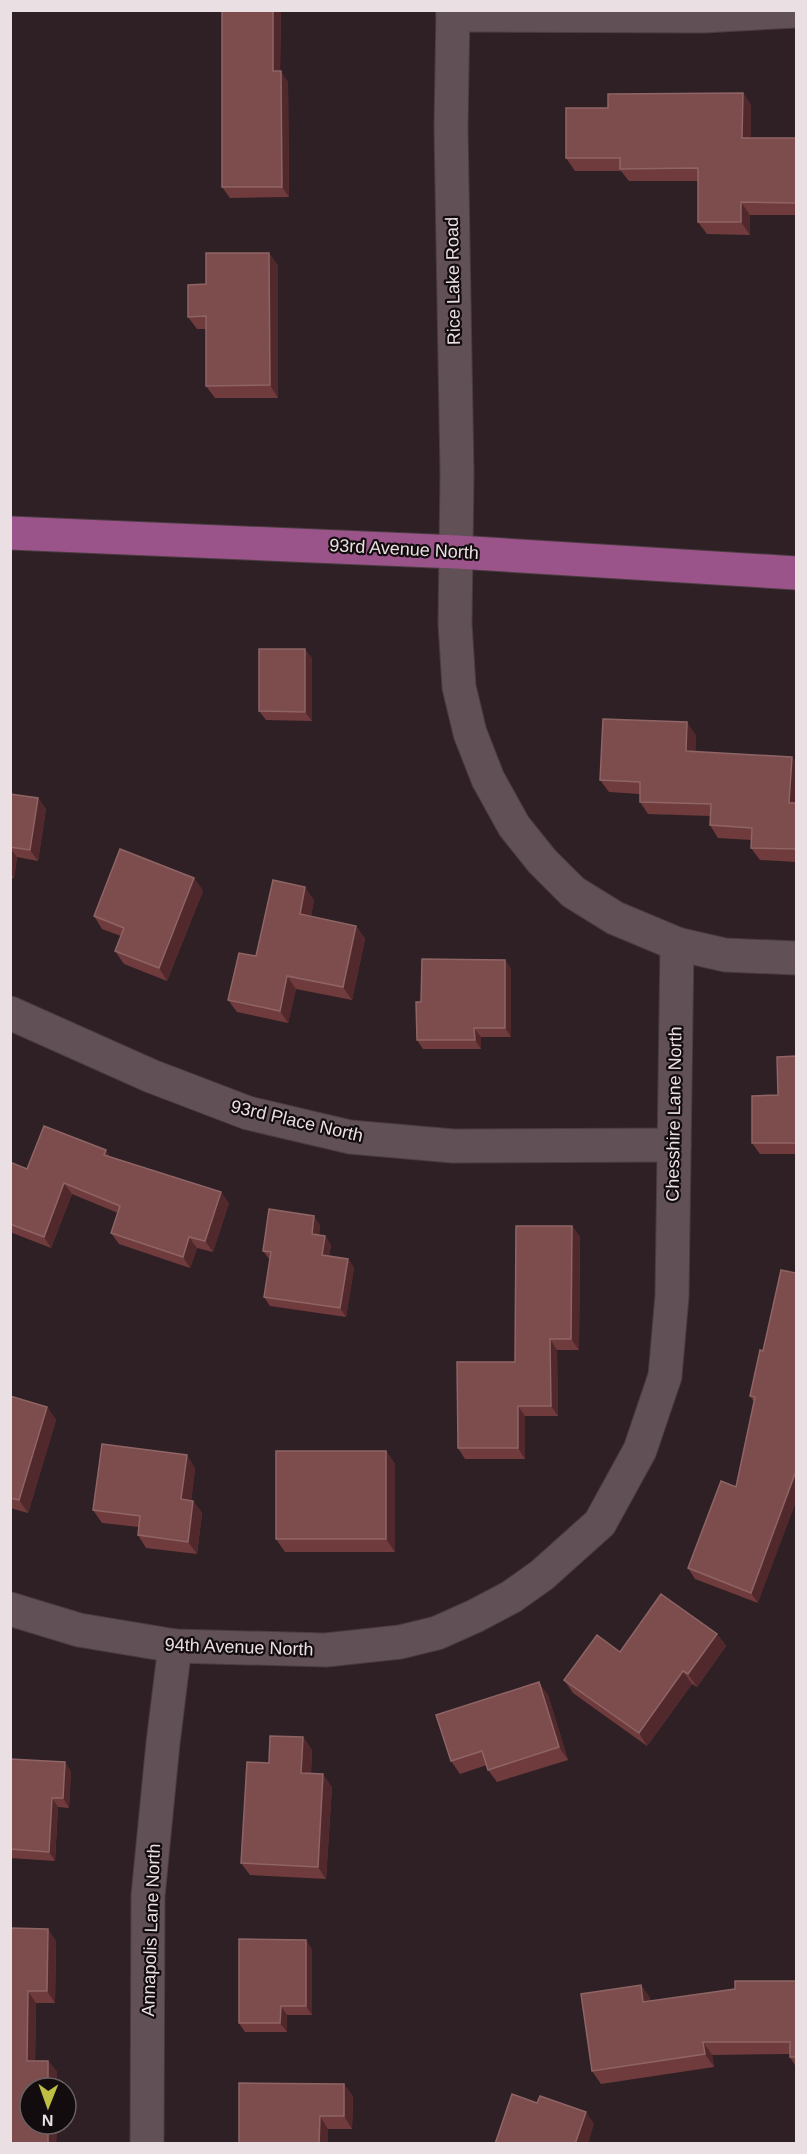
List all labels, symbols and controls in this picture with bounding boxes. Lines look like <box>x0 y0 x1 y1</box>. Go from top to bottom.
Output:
street label: Rice Lake Road <box>442 217 464 345</box>
street label: 93rd Avenue North <box>329 535 479 563</box>
street label: Chesshire Lane North <box>662 1026 686 1202</box>
street label: 93rd Place North <box>229 1096 365 1146</box>
street label: 94th Avenue North <box>164 1634 314 1660</box>
street label: Annapolis Lane North <box>138 1843 164 2017</box>
north arrow <box>18 2076 78 2136</box>
text: N <box>42 2112 54 2129</box>

